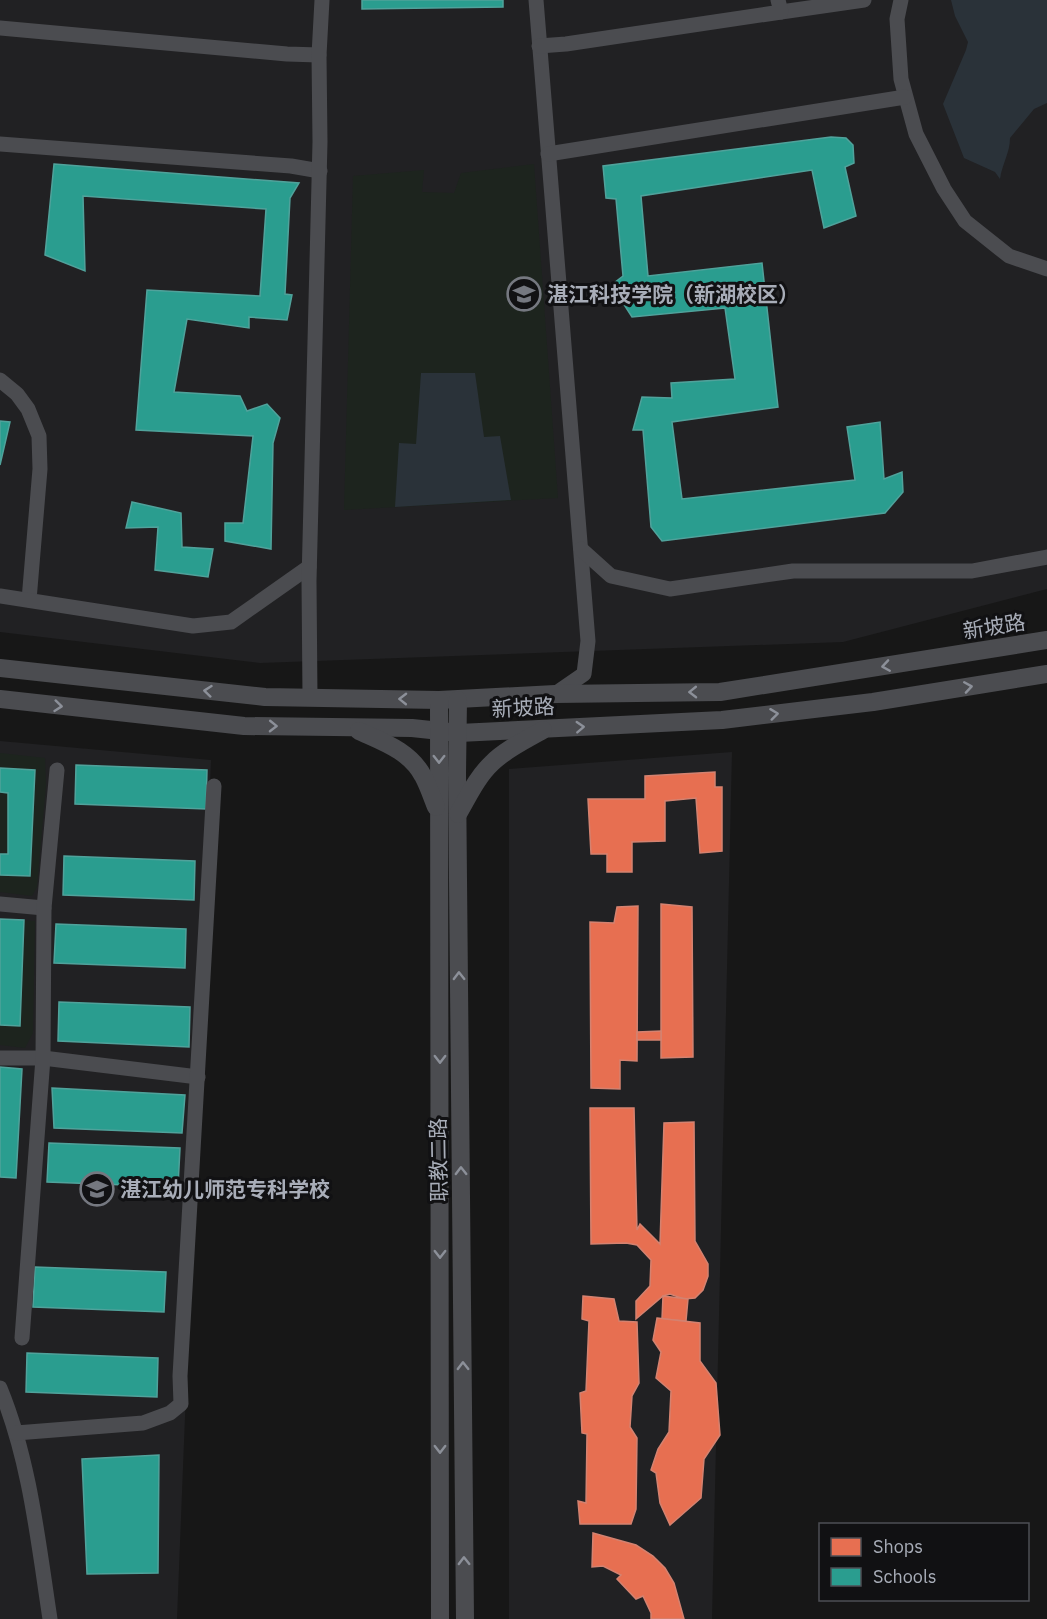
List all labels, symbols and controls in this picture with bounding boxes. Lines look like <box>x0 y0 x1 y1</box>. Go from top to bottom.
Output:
school or university icon: 湛江科技学院（新湖校区） <box>506 276 542 312</box>
place label: 湛江科技学院（新湖校区） <box>547 280 799 308</box>
street label: 新坡路 <box>961 607 1027 645</box>
one-way arrow <box>881 660 890 672</box>
one-way arrow <box>963 682 972 694</box>
one-way arrow <box>204 685 213 698</box>
one-way arrow <box>688 686 697 698</box>
street label: 新坡路 <box>491 691 555 723</box>
one-way arrow <box>399 693 408 706</box>
one-way arrow <box>54 699 63 712</box>
one-way arrow <box>770 708 779 721</box>
one-way arrow <box>269 720 278 732</box>
one-way arrow <box>575 720 584 733</box>
one-way arrow <box>433 754 445 763</box>
one-way arrow <box>453 971 465 980</box>
one-way arrow <box>434 1054 446 1063</box>
street label: 职教二路 <box>423 1118 453 1202</box>
one-way arrow <box>455 1166 467 1175</box>
school or university icon: 湛江幼儿师范专科学校 <box>79 1171 115 1207</box>
place label: 湛江幼儿师范专科学校 <box>120 1175 330 1203</box>
one-way arrow <box>434 1249 446 1258</box>
one-way arrow <box>456 1361 469 1370</box>
one-way arrow <box>434 1444 446 1453</box>
legend <box>819 1523 1029 1601</box>
text: Shops <box>873 1535 923 1558</box>
one-way arrow <box>458 1556 471 1565</box>
text: Schools <box>873 1565 937 1588</box>

